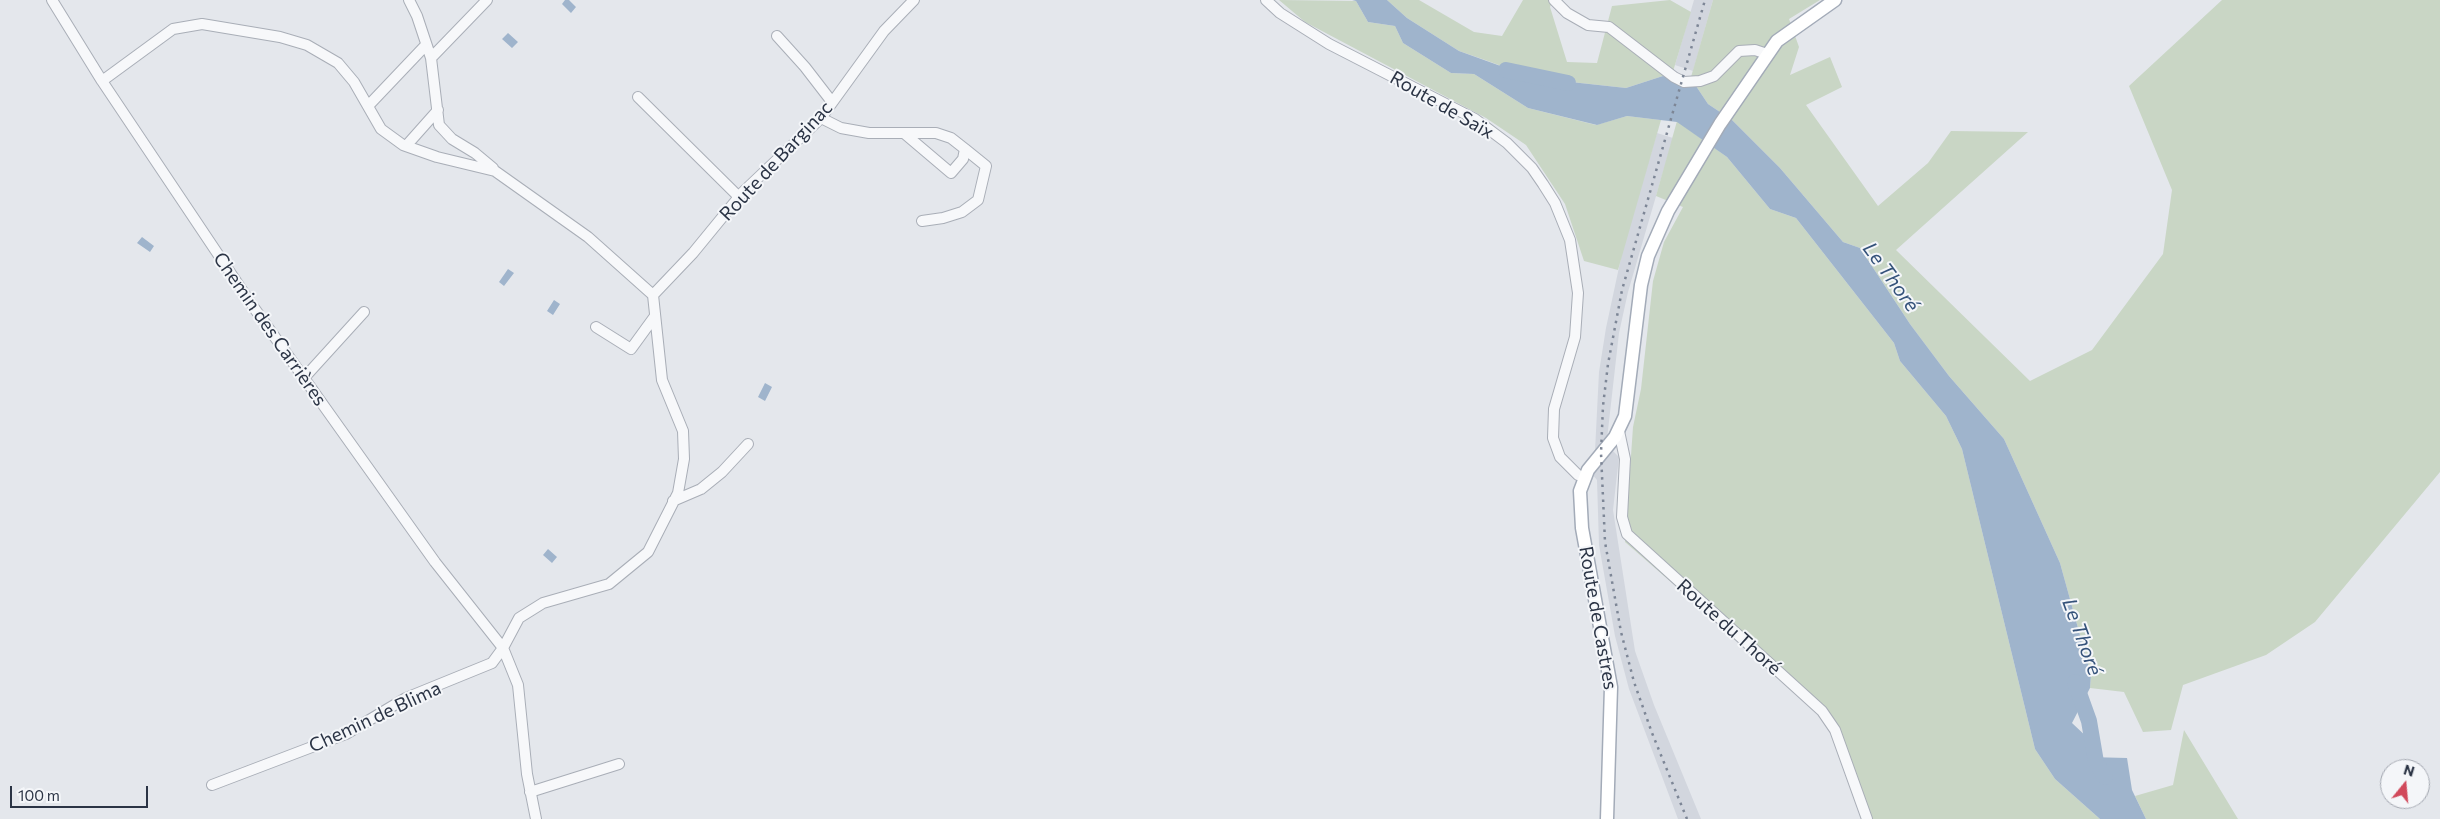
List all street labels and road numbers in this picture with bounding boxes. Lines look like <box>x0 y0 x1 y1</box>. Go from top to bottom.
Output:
street label: Route de Saïx <box>1386 66 1498 144</box>
street label: Route de Barginac <box>715 96 837 226</box>
street label: Chemin des Carrières <box>208 248 332 410</box>
street label: Route de Castres <box>1574 544 1622 692</box>
street label: Route du Thoré <box>1672 574 1786 680</box>
street label: Chemin de Blima <box>305 676 445 758</box>

